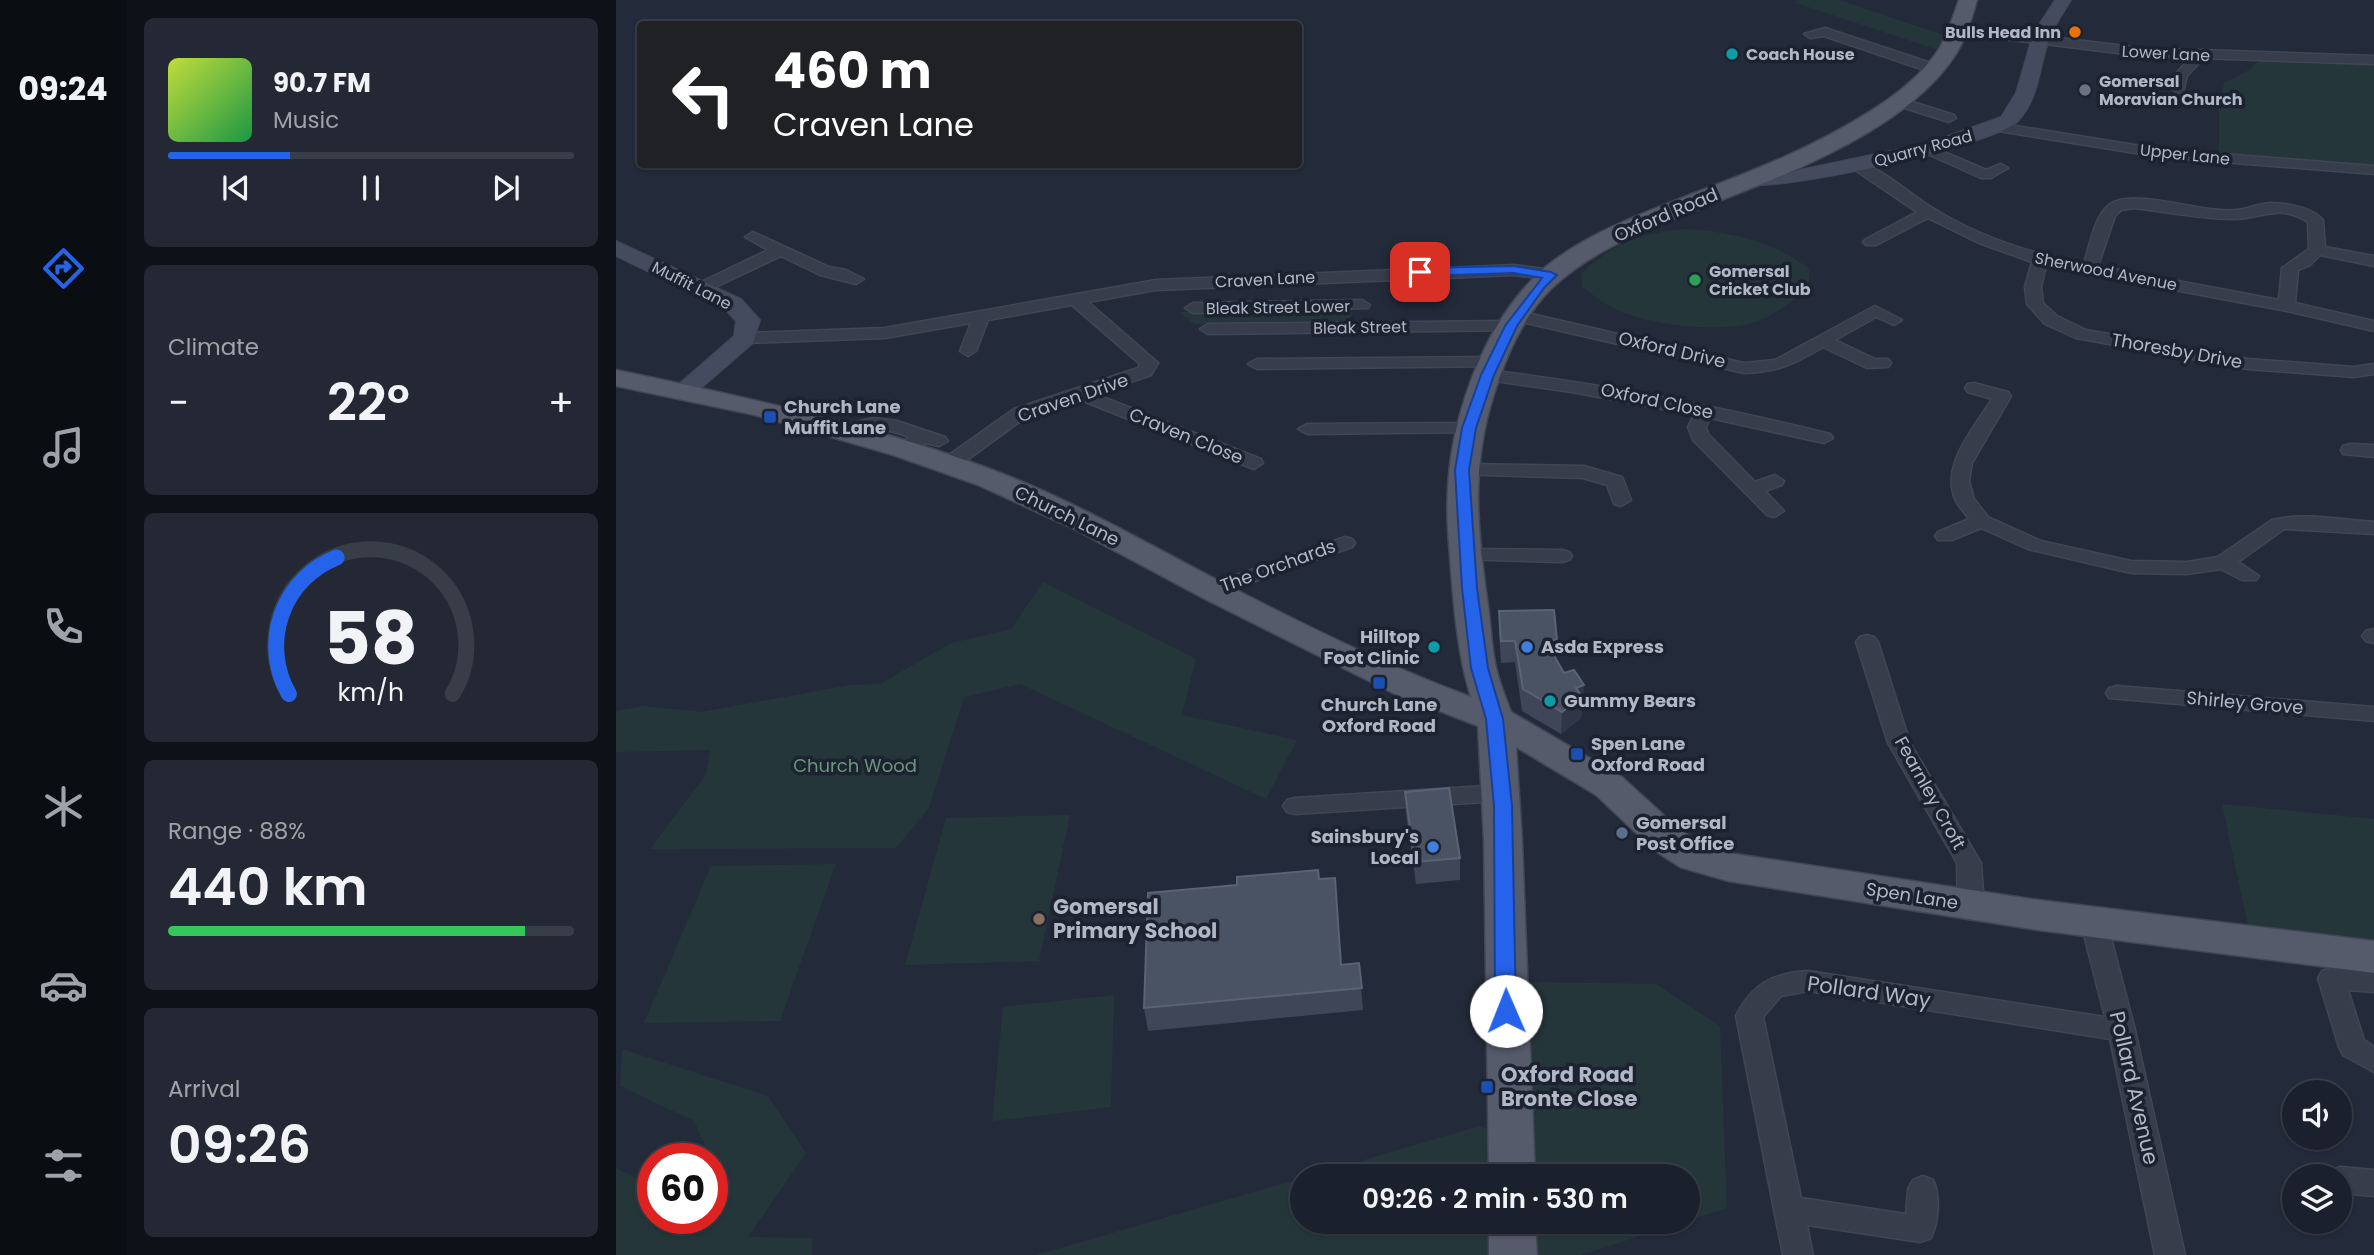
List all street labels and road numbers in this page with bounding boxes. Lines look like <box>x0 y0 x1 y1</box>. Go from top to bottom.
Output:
street label: Lower Lane <box>2121 40 2211 67</box>
street label: Quarry Road <box>1872 124 1975 173</box>
street label: Upper Lane <box>2139 138 2231 171</box>
street label: Oxford Road <box>1610 181 1722 248</box>
street label: Sherwood Avenue <box>2033 246 2179 297</box>
street label: Muffit Lane <box>648 256 736 315</box>
street label: Craven Lane <box>1214 265 1316 294</box>
street label: Bleak Street Lower <box>1206 295 1350 320</box>
street label: Bleak Street <box>1313 315 1407 340</box>
street label: Oxford Drive <box>1616 325 1728 374</box>
street label: Thoresby Drive <box>2110 327 2244 374</box>
street label: Craven Drive <box>1014 367 1132 428</box>
street label: Oxford Close <box>1599 376 1716 425</box>
street label: Craven Close <box>1126 401 1247 470</box>
street label: Church Lane <box>1011 479 1124 552</box>
street label: The Orchards <box>1217 533 1339 598</box>
street label: Shirley Grove <box>2186 685 2305 720</box>
street label: Fearnley Croft <box>1889 732 1972 854</box>
street label: Spen Lane <box>1864 876 1960 915</box>
street label: Pollard Way <box>1806 968 1933 1015</box>
street label: Pollard Avenue <box>2103 1008 2166 1167</box>

